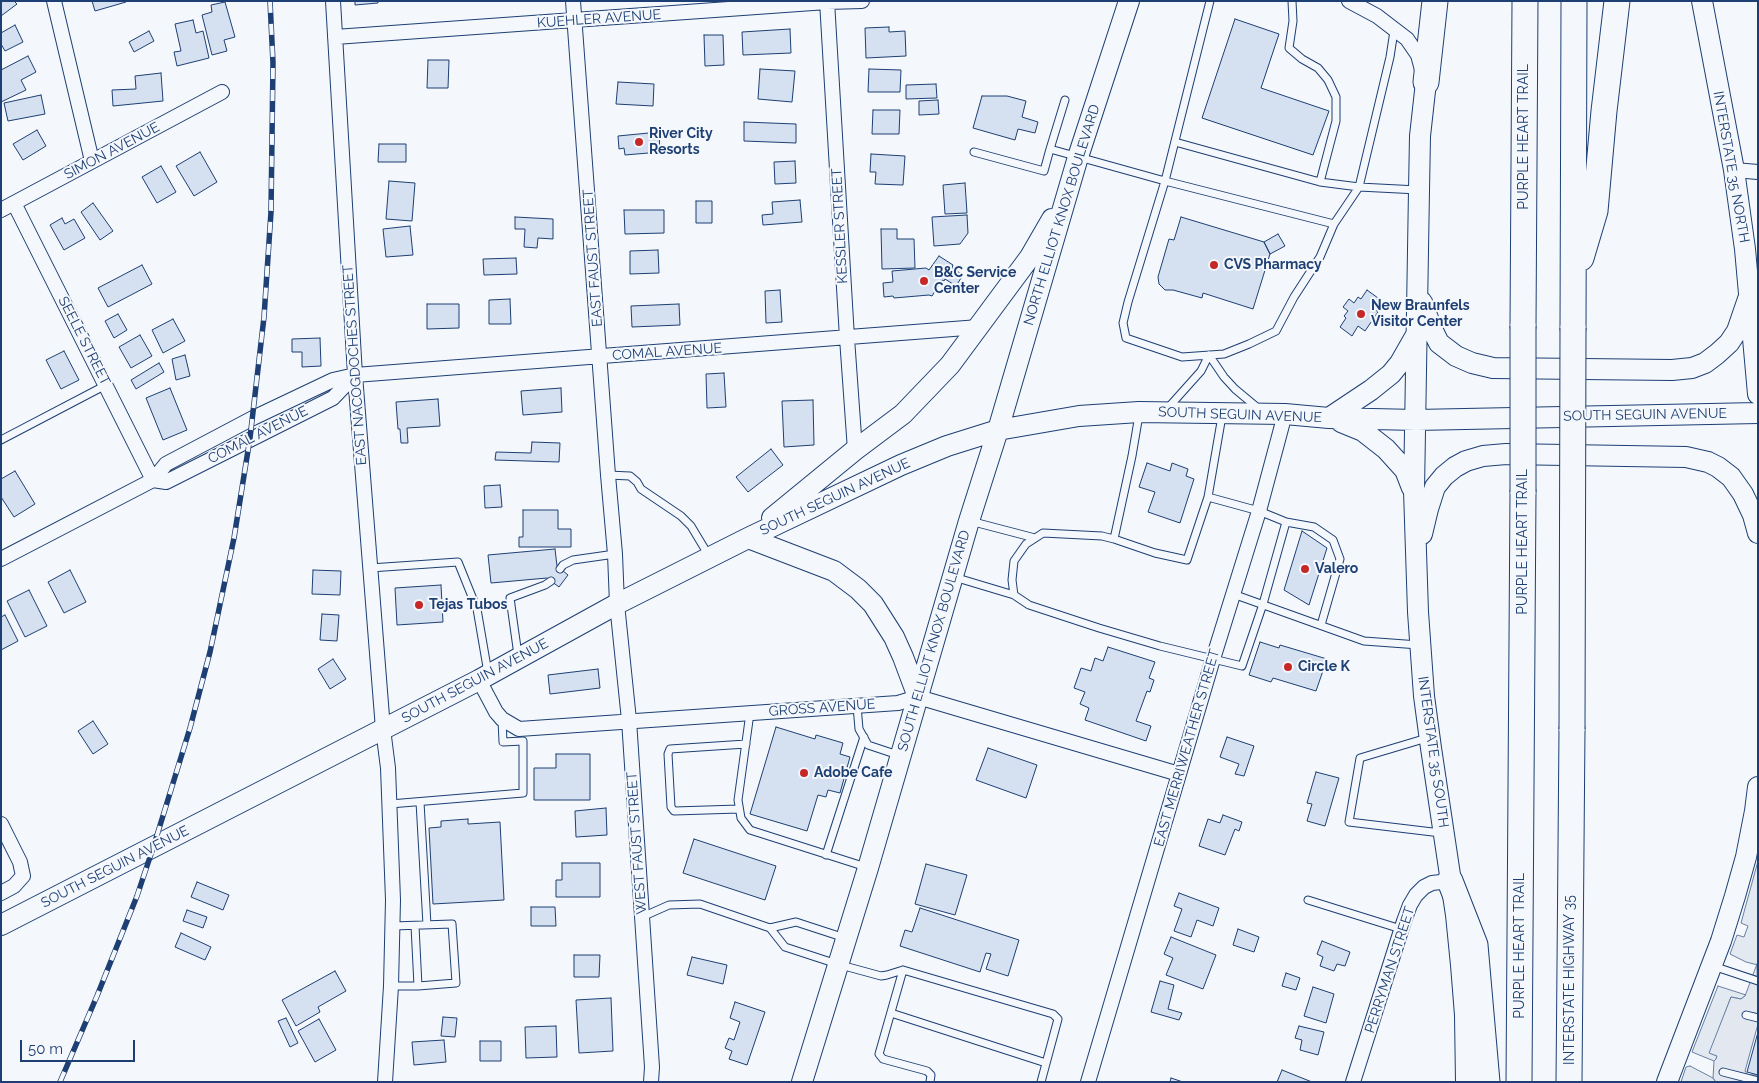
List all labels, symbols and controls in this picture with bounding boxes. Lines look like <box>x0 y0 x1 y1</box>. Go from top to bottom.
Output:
street label: KUEHLER AVENUE <box>536 6 662 32</box>
street label: PURPLE HEART TRAIL <box>1516 64 1532 210</box>
street label: INTERSTATE 35 NORTH <box>1709 90 1753 244</box>
street label: NORTH ELLIOT KNOX BOULEVARD <box>1020 103 1104 327</box>
street label: SIMON AVENUE <box>61 119 163 183</box>
place label: River City Resorts <box>649 126 713 158</box>
marker: River City Resorts <box>633 136 645 148</box>
street label: KESSLER STREET <box>829 168 851 284</box>
street label: EAST FAUST STREET <box>580 189 606 327</box>
place label: CVS Pharmacy <box>1224 257 1322 273</box>
marker: CVS Pharmacy <box>1208 259 1220 271</box>
street label: EAST NACOGDOCHES STREET <box>340 264 370 466</box>
place label: B&C Service Center <box>934 265 1016 298</box>
marker: B&C Service Center <box>918 275 930 287</box>
street label: SEELE STREET <box>54 294 114 388</box>
place label: New Braunfels Visitor Center <box>1371 298 1470 331</box>
marker: New Braunfels Visitor Center <box>1355 308 1367 320</box>
street label: COMAL AVENUE <box>612 340 722 364</box>
street label: COMAL AVENUE <box>205 403 311 467</box>
street label: SOUTH SEGUIN AVENUE <box>1158 404 1322 426</box>
street label: SOUTH SEGUIN AVENUE <box>1563 405 1727 425</box>
street label: SOUTH SEGUIN AVENUE <box>757 455 913 539</box>
street label: PURPLE HEART TRAIL <box>1515 469 1531 615</box>
street label: SOUTH ELLIOT KNOX BOULEVARD <box>894 528 974 754</box>
place label: Valero <box>1315 561 1358 577</box>
marker: Valero <box>1299 563 1311 575</box>
place label: Tejas Tubos <box>429 597 507 613</box>
marker: Tejas Tubos <box>413 599 425 611</box>
street label: SOUTH SEGUIN AVENUE <box>399 635 551 727</box>
street label: EAST MERRIWEATHER STREET <box>1151 647 1223 849</box>
place label: Circle K <box>1298 659 1350 675</box>
marker: Circle K <box>1282 661 1294 673</box>
street label: INTERSTATE 35 SOUTH <box>1414 675 1452 829</box>
street label: GROSS AVENUE <box>768 696 876 720</box>
place label: Adobe Cafe <box>814 765 892 781</box>
marker: Adobe Cafe <box>798 767 810 779</box>
street label: WEST FAUST STREET <box>624 771 650 915</box>
street label: SOUTH SEGUIN AVENUE <box>38 822 192 912</box>
street label: PURPLE HEART TRAIL <box>1512 873 1528 1019</box>
street label: INTERSTATE HIGHWAY 35 <box>1562 895 1578 1065</box>
street label: PERRYMAN STREET <box>1362 905 1418 1035</box>
scale bar <box>22 1030 138 1062</box>
text: 50 m <box>28 1040 63 1058</box>

